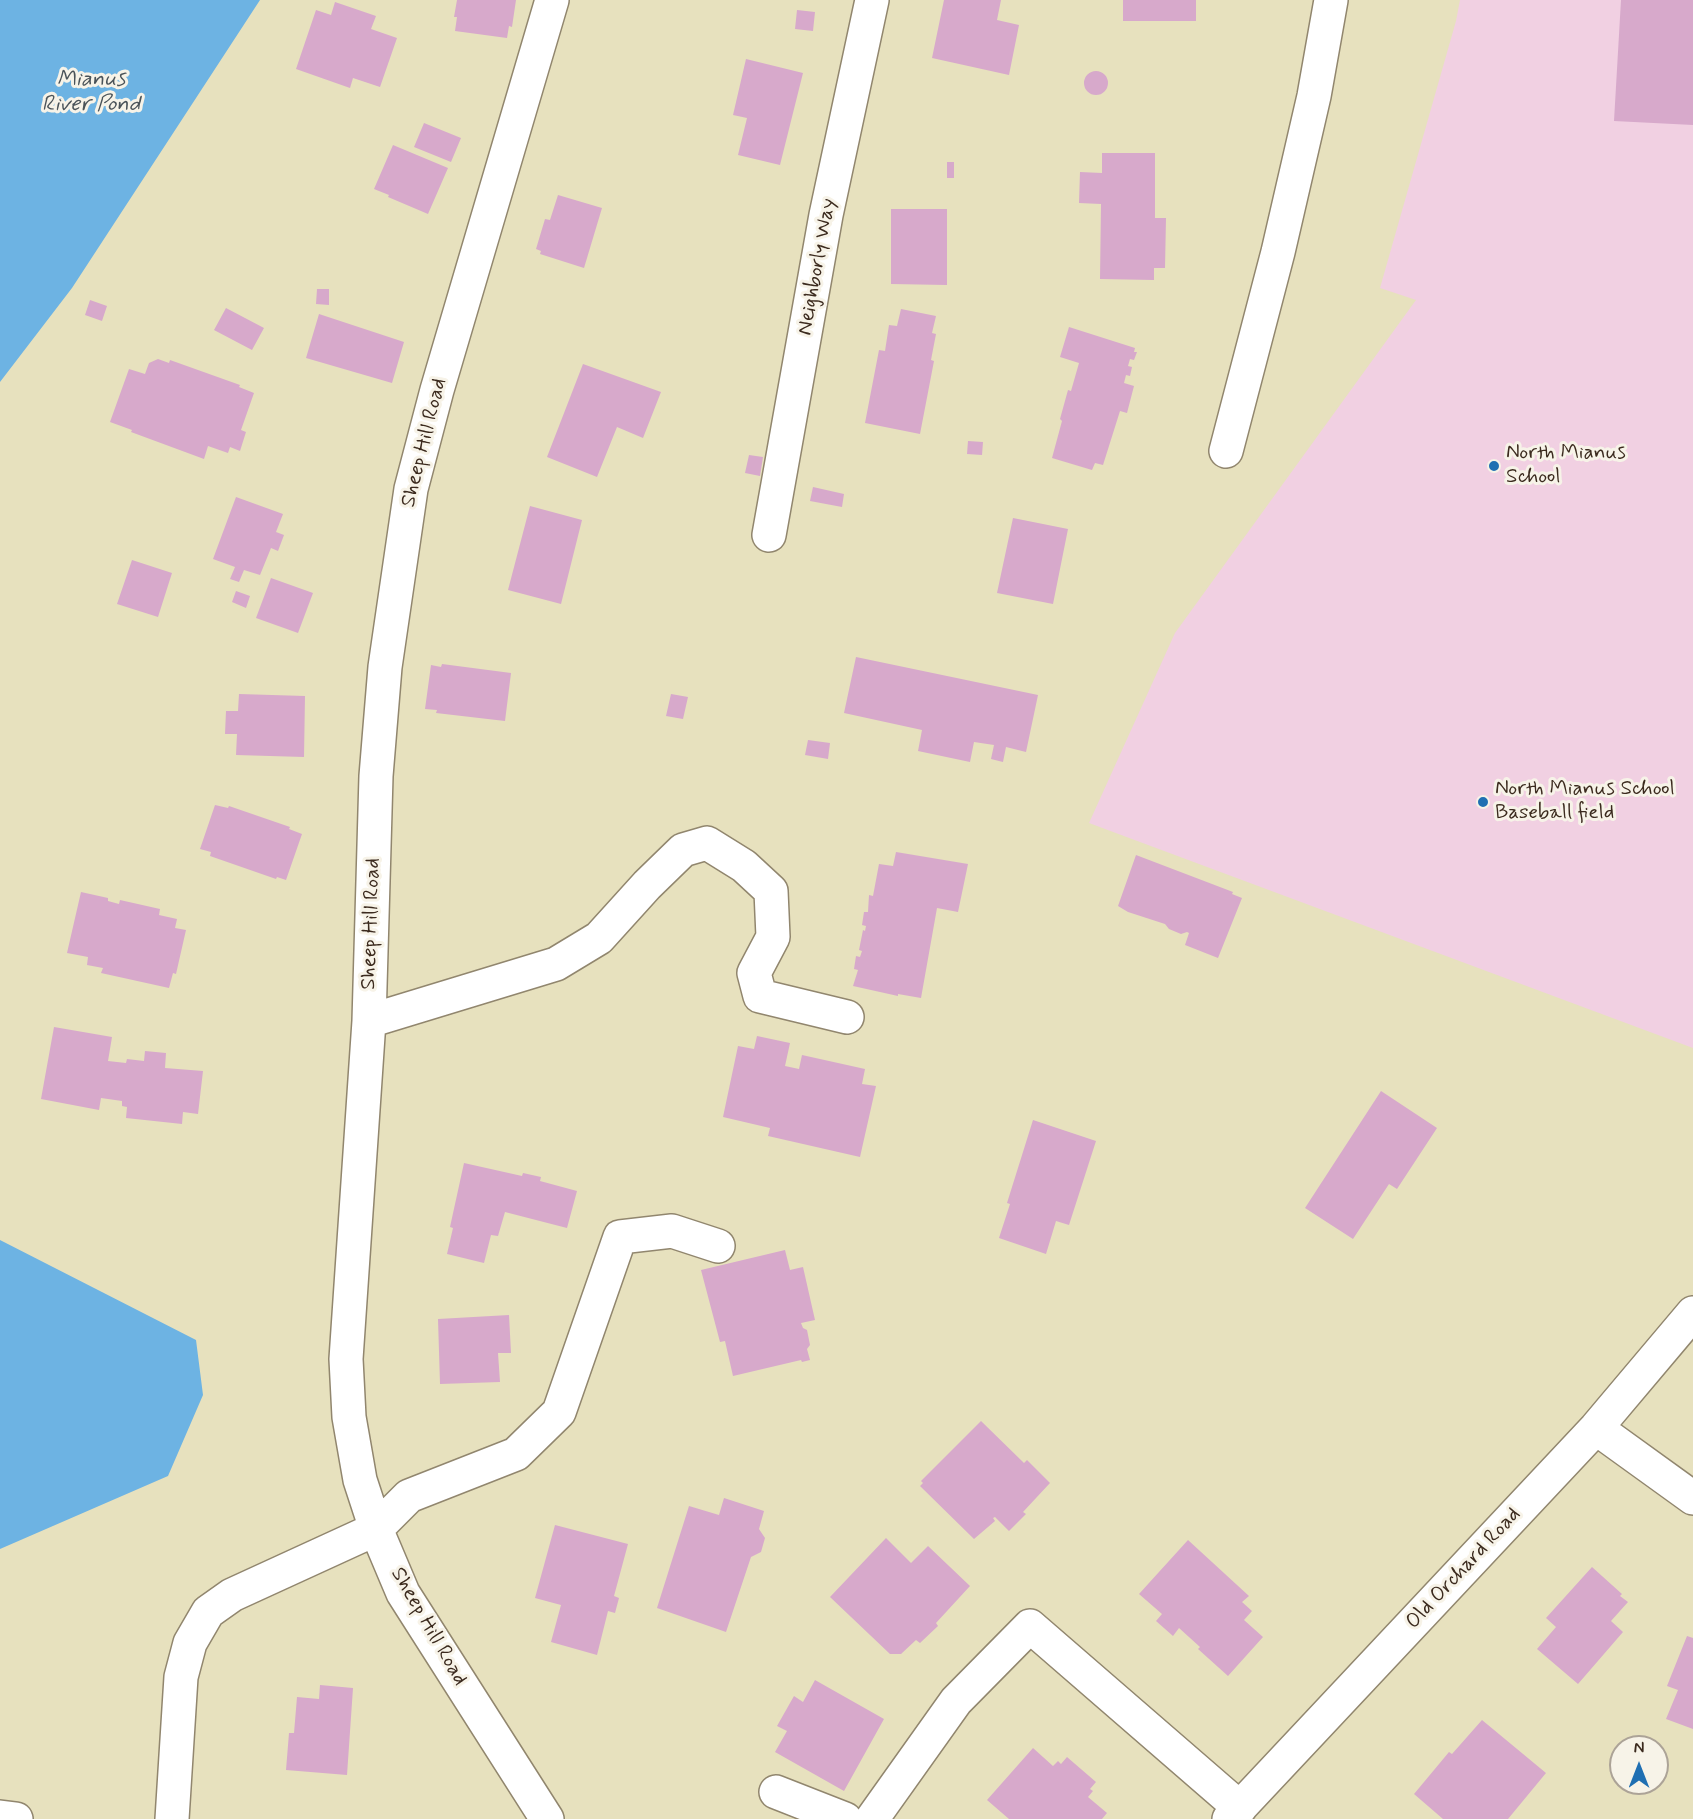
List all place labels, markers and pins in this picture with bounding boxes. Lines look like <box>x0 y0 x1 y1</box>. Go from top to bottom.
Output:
place label: North Mianus School <box>1506 441 1626 491</box>
marker: North Mianus School <box>1487 459 1501 473</box>
place label: North Mianus School Baseball field <box>1495 777 1675 827</box>
marker: North Mianus School Baseball field <box>1476 795 1490 809</box>

